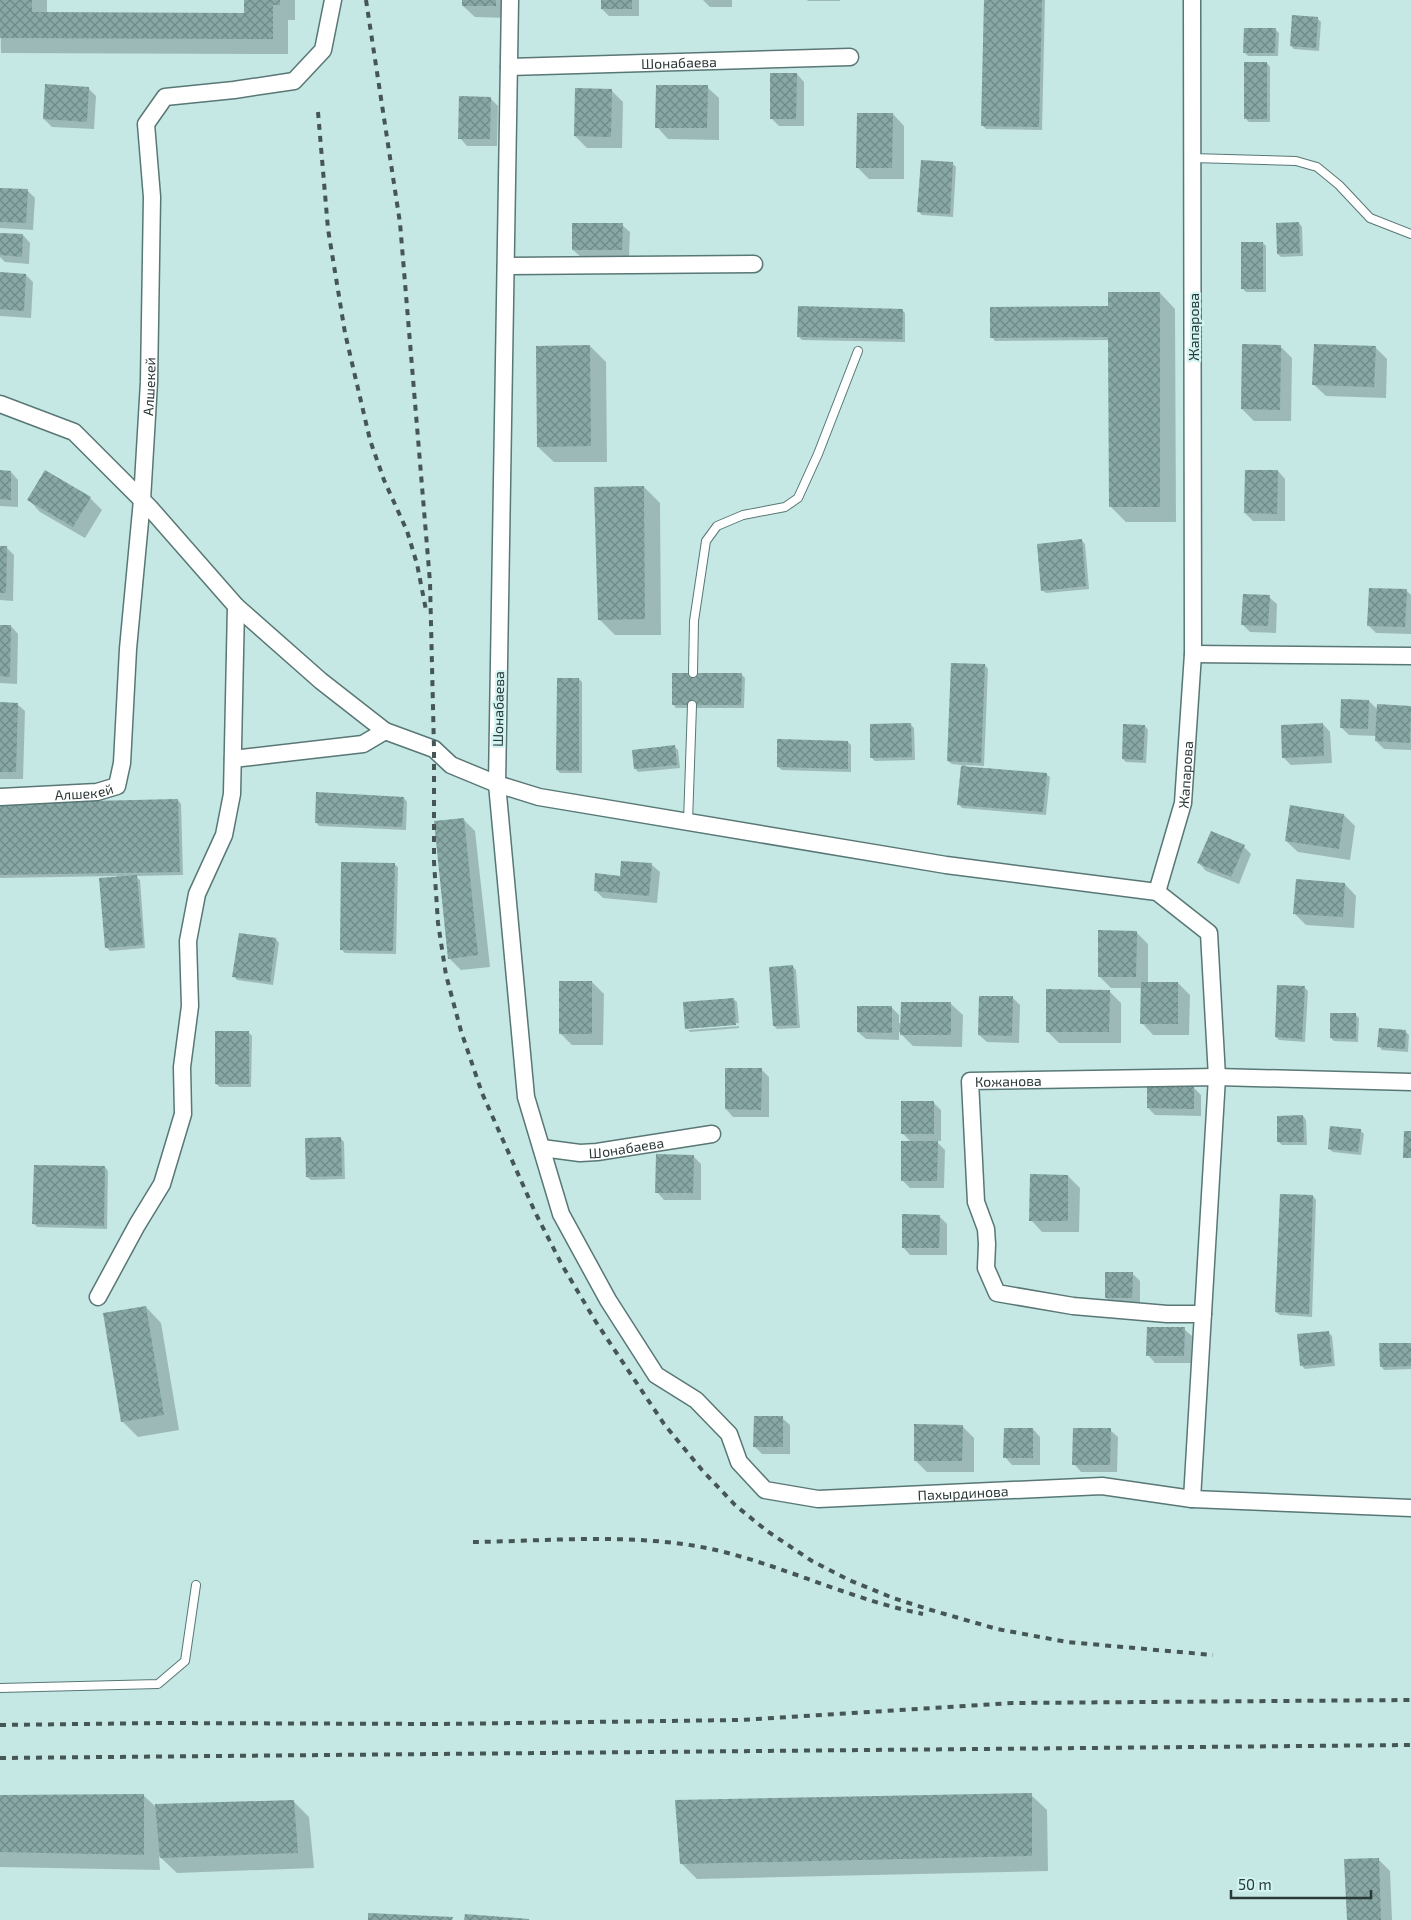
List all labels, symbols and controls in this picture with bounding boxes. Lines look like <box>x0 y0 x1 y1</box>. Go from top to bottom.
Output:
street label: Шонабаева <box>641 52 717 72</box>
street label: Жапарова <box>1185 293 1202 361</box>
street label: Алшекей <box>139 357 158 416</box>
street label: Шонабаева <box>489 671 507 747</box>
street label: Жапарова <box>1174 740 1196 809</box>
street label: Алшекей <box>54 779 115 803</box>
street label: Кожанова <box>975 1071 1042 1089</box>
street label: Шонабаева <box>588 1133 665 1161</box>
street label: Пахырдинова <box>917 1482 1009 1503</box>
scale bar <box>1231 1868 1371 1900</box>
text: 50 m <box>1238 1875 1272 1893</box>

